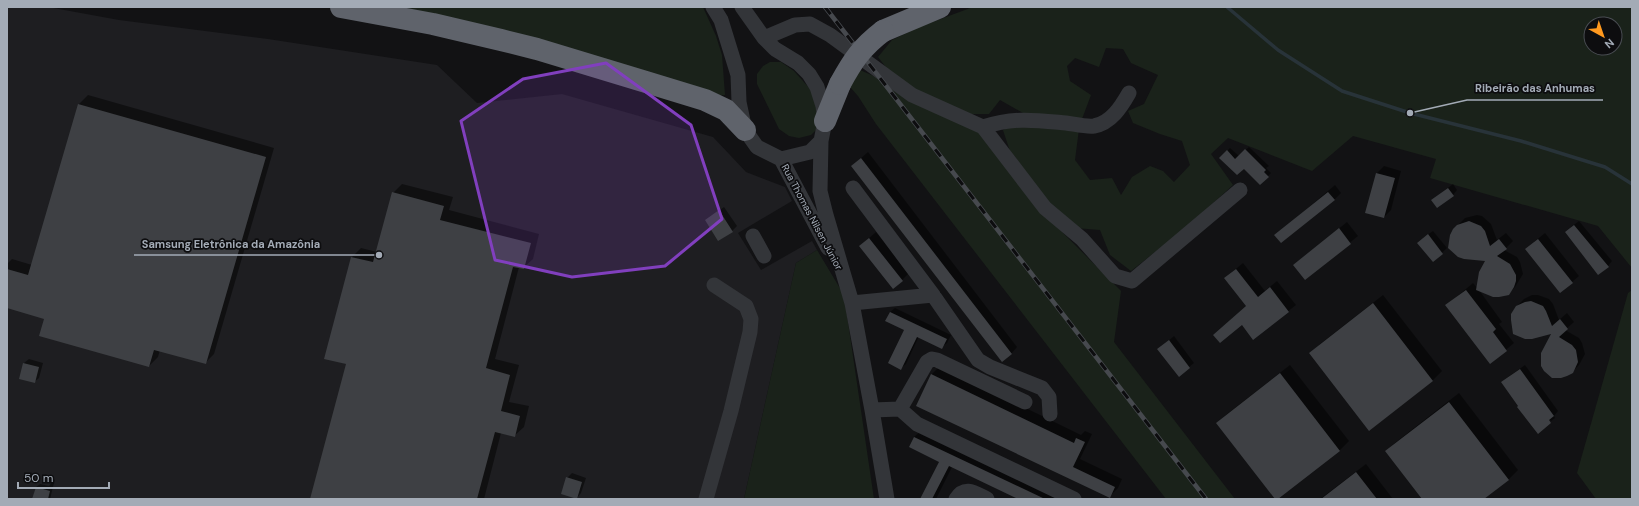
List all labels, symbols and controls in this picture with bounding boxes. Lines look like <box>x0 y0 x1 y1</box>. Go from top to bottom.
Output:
north arrow <box>1583 16 1623 56</box>
text: N <box>1602 36 1617 52</box>
callout: Ribeirão das Anhumas <box>1467 77 1603 100</box>
text: Ribeirão das Anhumas <box>1475 81 1595 95</box>
street label: Rua Thomas Nilsen Júnior <box>779 162 846 273</box>
callout: Samsung Eletrônica da Amazônia <box>134 232 328 255</box>
text: Samsung Eletrônica da Amazônia <box>142 237 320 251</box>
scale bar <box>18 464 109 490</box>
text: 50 m <box>24 470 53 486</box>

